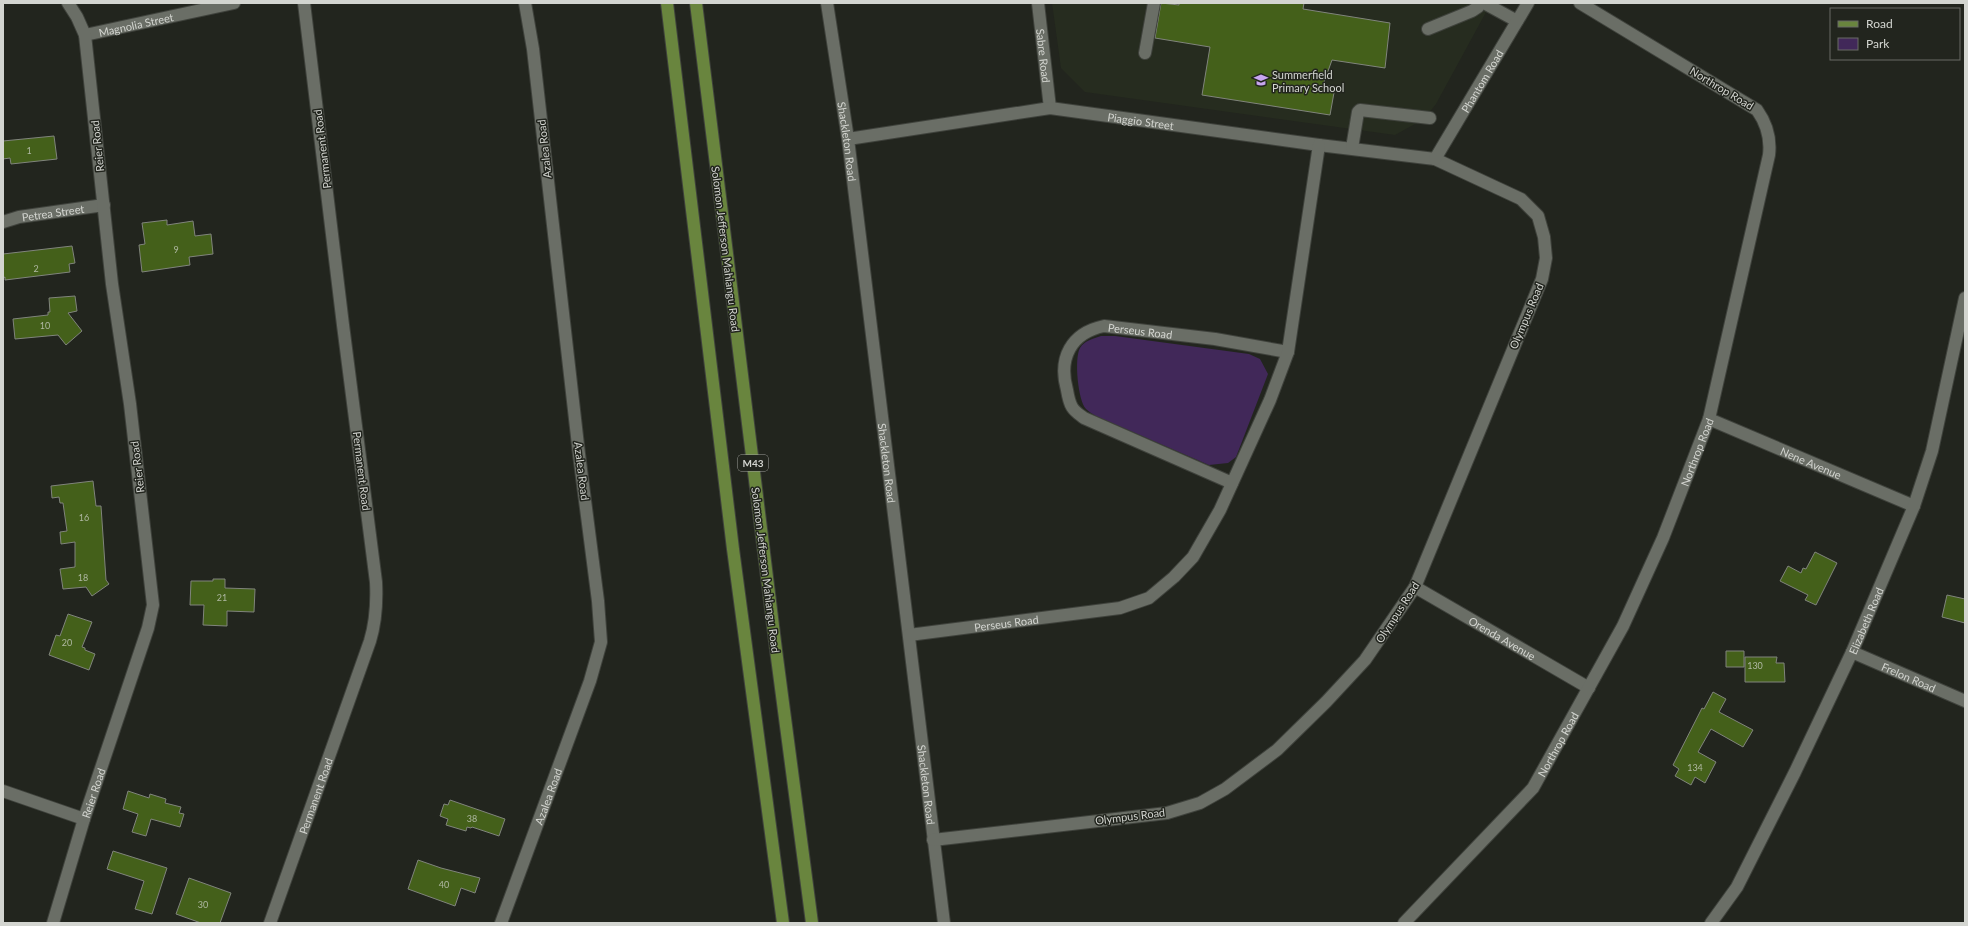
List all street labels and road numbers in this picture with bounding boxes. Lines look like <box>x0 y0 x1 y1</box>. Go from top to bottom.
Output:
street label: Magnolia Street <box>97 10 175 38</box>
street label: Sabre Road <box>1034 28 1054 83</box>
street label: Phantom Road <box>1458 47 1505 115</box>
street label: Northrop Road <box>1688 64 1756 112</box>
street label: Shackleton Road <box>836 101 860 182</box>
street label: Permanent Road <box>311 109 333 189</box>
street label: Piaggio Street <box>1107 109 1175 131</box>
street label: Azalea Road <box>534 119 554 179</box>
street label: Reier Road <box>88 120 106 172</box>
street label: Solomon Jefferson Mahlangu Road <box>709 165 743 333</box>
street label: Petrea Street <box>21 201 85 223</box>
street label: Olympus Road <box>1506 281 1546 351</box>
street label: Perseus Road <box>1107 320 1173 340</box>
street label: Northrop Road <box>1677 416 1715 488</box>
street label: Shackleton Road <box>876 422 899 504</box>
street label: Permanent Road <box>351 431 373 511</box>
street label: Reier Road <box>127 441 147 493</box>
street label: Azalea Road <box>572 441 592 501</box>
street label: Nene Avenue <box>1779 444 1844 481</box>
road number: M43 <box>738 455 768 471</box>
street label: Solomon Jefferson Mahlangu Road <box>749 486 783 654</box>
street label: Olympus Road <box>1372 579 1422 645</box>
street label: Elizabeth Road <box>1845 585 1885 656</box>
street label: Perseus Road <box>973 612 1039 633</box>
street label: Orenda Avenue <box>1467 613 1538 662</box>
street label: Frelon Road <box>1880 659 1938 694</box>
street label: Northrop Road <box>1534 709 1581 779</box>
street label: Shackleton Road <box>916 744 938 825</box>
street label: Permanent Road <box>296 756 335 836</box>
street label: Reier Road <box>78 766 107 820</box>
street label: Azalea Road <box>531 766 564 826</box>
street label: Olympus Road <box>1094 805 1166 827</box>

